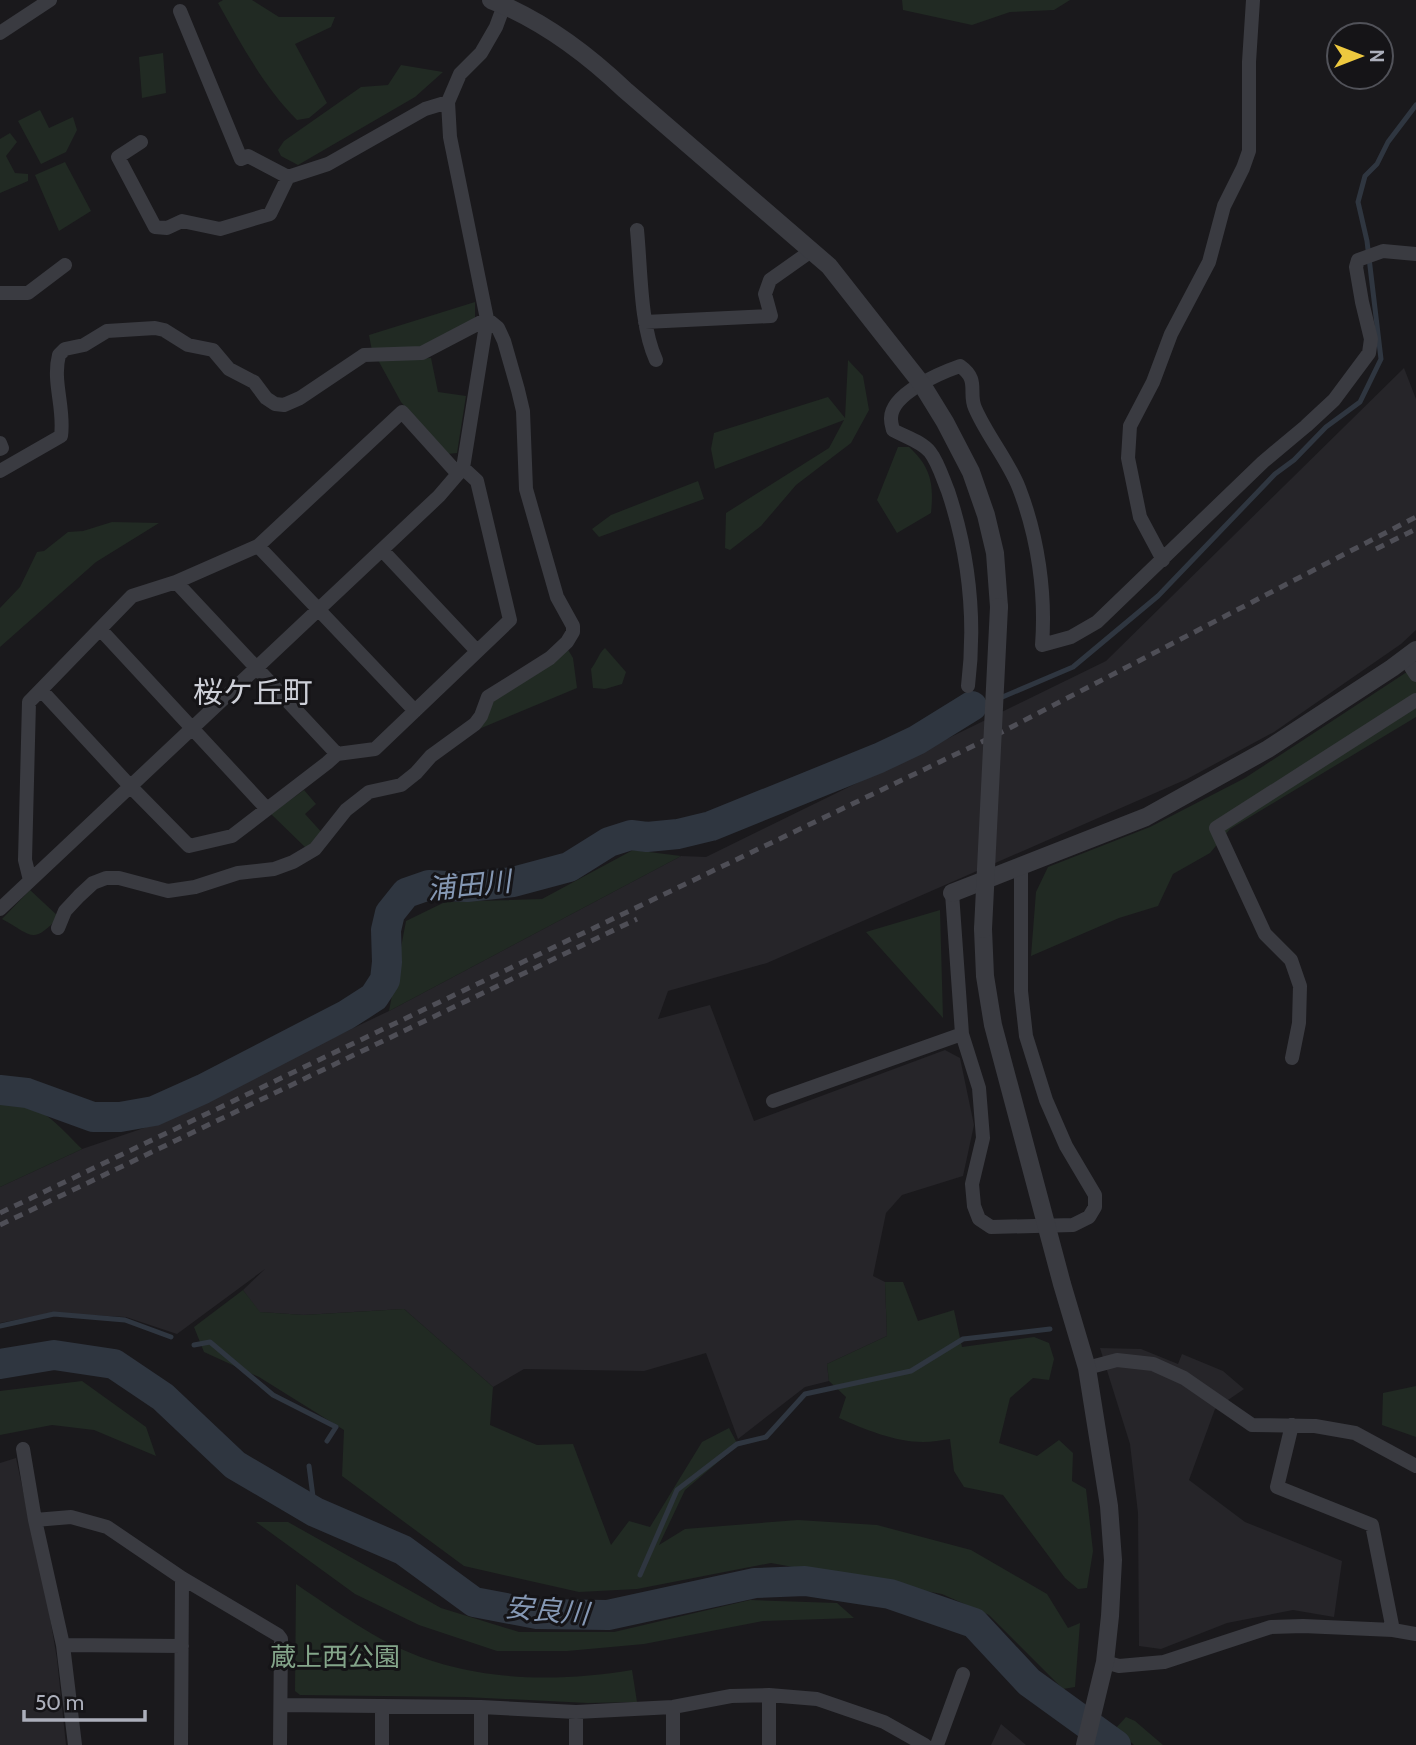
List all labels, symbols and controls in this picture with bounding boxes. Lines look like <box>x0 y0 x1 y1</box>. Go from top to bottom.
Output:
north arrow <box>1325 21 1395 91</box>
text: N <box>1365 49 1388 63</box>
district label: 桜ケ丘町 <box>193 674 313 711</box>
water label: 浦田川 <box>425 863 516 906</box>
water label: 安良川 <box>504 1589 593 1631</box>
park label: 蔵上西公園 <box>270 1641 400 1673</box>
scale bar <box>24 1678 145 1722</box>
text: 50 m <box>35 1690 84 1715</box>

